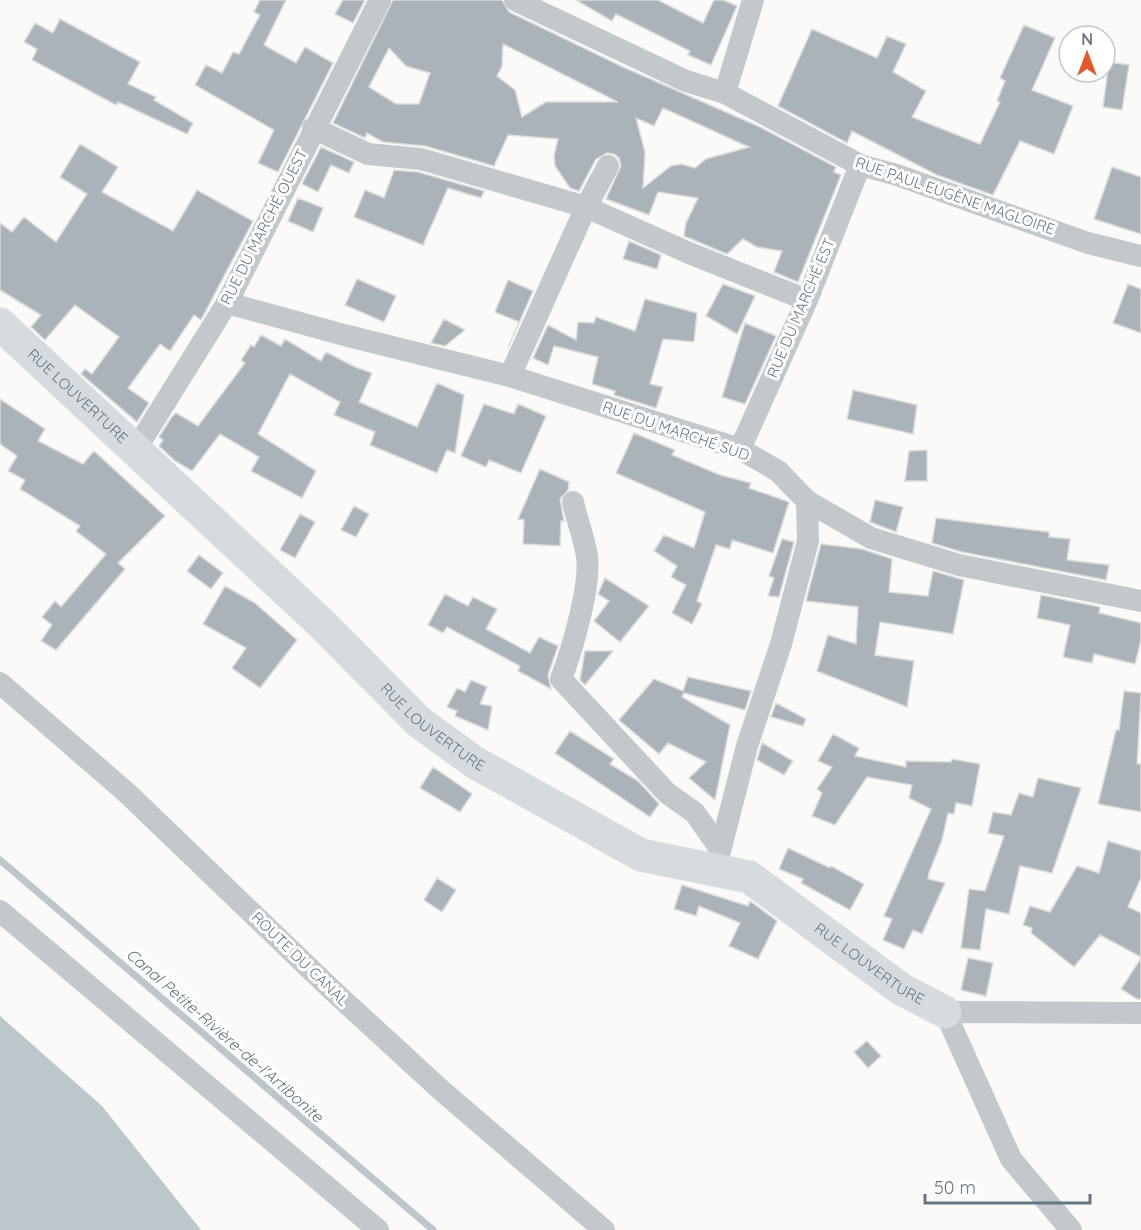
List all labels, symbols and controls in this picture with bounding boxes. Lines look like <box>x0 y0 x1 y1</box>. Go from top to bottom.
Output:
north arrow <box>1057 24 1117 84</box>
text: N <box>1081 29 1093 49</box>
street label: RUE DU MARCHÉ OUEST <box>216 146 311 308</box>
street label: RUE PAUL EUGÈNE MAGLOIRE <box>853 152 1057 239</box>
street label: RUE DU MARCHÉ EST <box>762 235 839 381</box>
street label: RUE LOUVERTURE <box>24 345 132 447</box>
street label: RUE DU MARCHÉ SUD <box>600 396 752 465</box>
street label: RUE LOUVERTURE <box>377 679 489 775</box>
street label: ROUTE DU CANAL <box>248 908 353 1010</box>
street label: RUE LOUVERTURE <box>811 919 928 1008</box>
water label: Canal Petite-Rivière-de-l'Artibonite <box>122 944 328 1127</box>
scale bar <box>925 1167 1090 1205</box>
text: 50 m <box>934 1176 976 1199</box>

